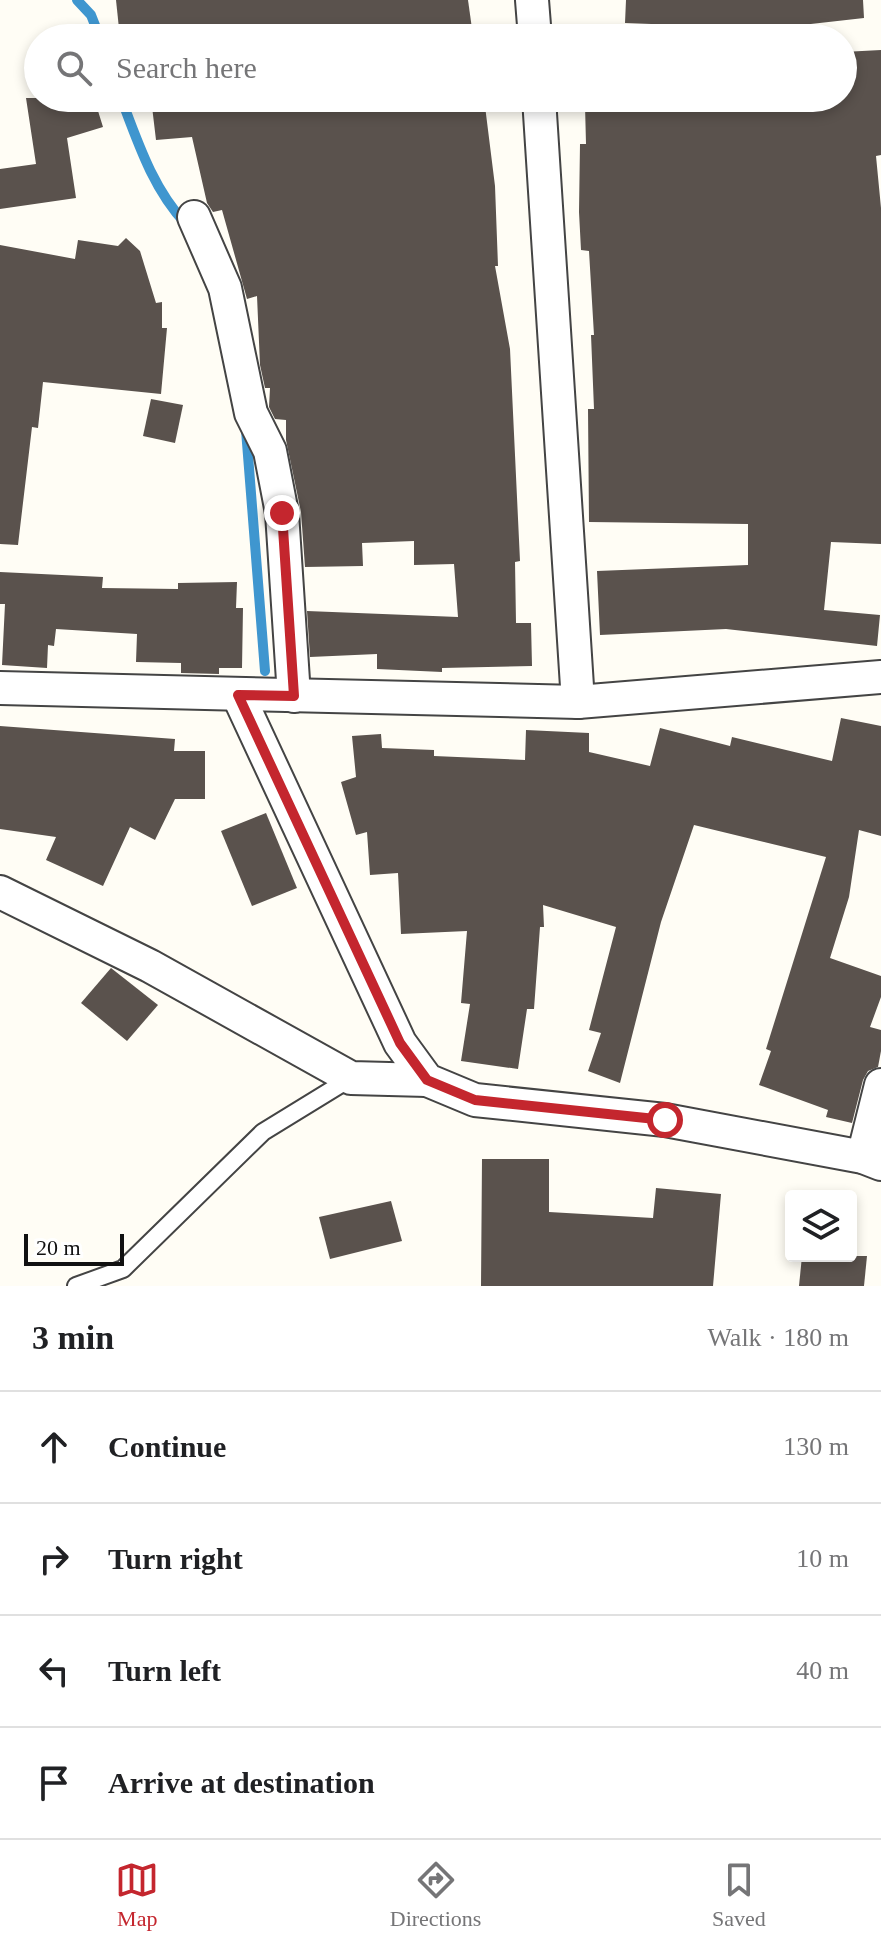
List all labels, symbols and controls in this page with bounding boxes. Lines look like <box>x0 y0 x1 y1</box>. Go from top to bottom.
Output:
search box <box>24 24 857 112</box>
icon: search <box>52 46 96 90</box>
text: Search here <box>116 51 257 84</box>
route end <box>264 495 300 531</box>
route start <box>647 1102 683 1138</box>
map controls <box>785 1190 857 1262</box>
button: layers <box>785 1190 857 1262</box>
scale bar <box>24 1230 124 1266</box>
text: 20 m <box>36 1235 81 1260</box>
text: 3 min <box>32 1319 114 1356</box>
text: Walk · 180 m <box>707 1323 849 1352</box>
icon: ahead <box>32 1425 76 1469</box>
text: Continue <box>108 1430 226 1463</box>
text: 130 m <box>783 1432 849 1461</box>
icon: right <box>32 1537 76 1581</box>
text: Turn right <box>108 1542 243 1575</box>
text: 10 m <box>796 1544 849 1573</box>
icon: left <box>32 1649 76 1693</box>
text: Turn left <box>108 1654 221 1687</box>
text: 40 m <box>796 1656 849 1685</box>
icon: arrive <box>32 1761 76 1805</box>
text: Arrive at destination <box>108 1766 375 1799</box>
tab: Map <box>115 1858 159 1932</box>
tab: Directions <box>390 1858 481 1932</box>
tab: Saved <box>712 1858 766 1932</box>

